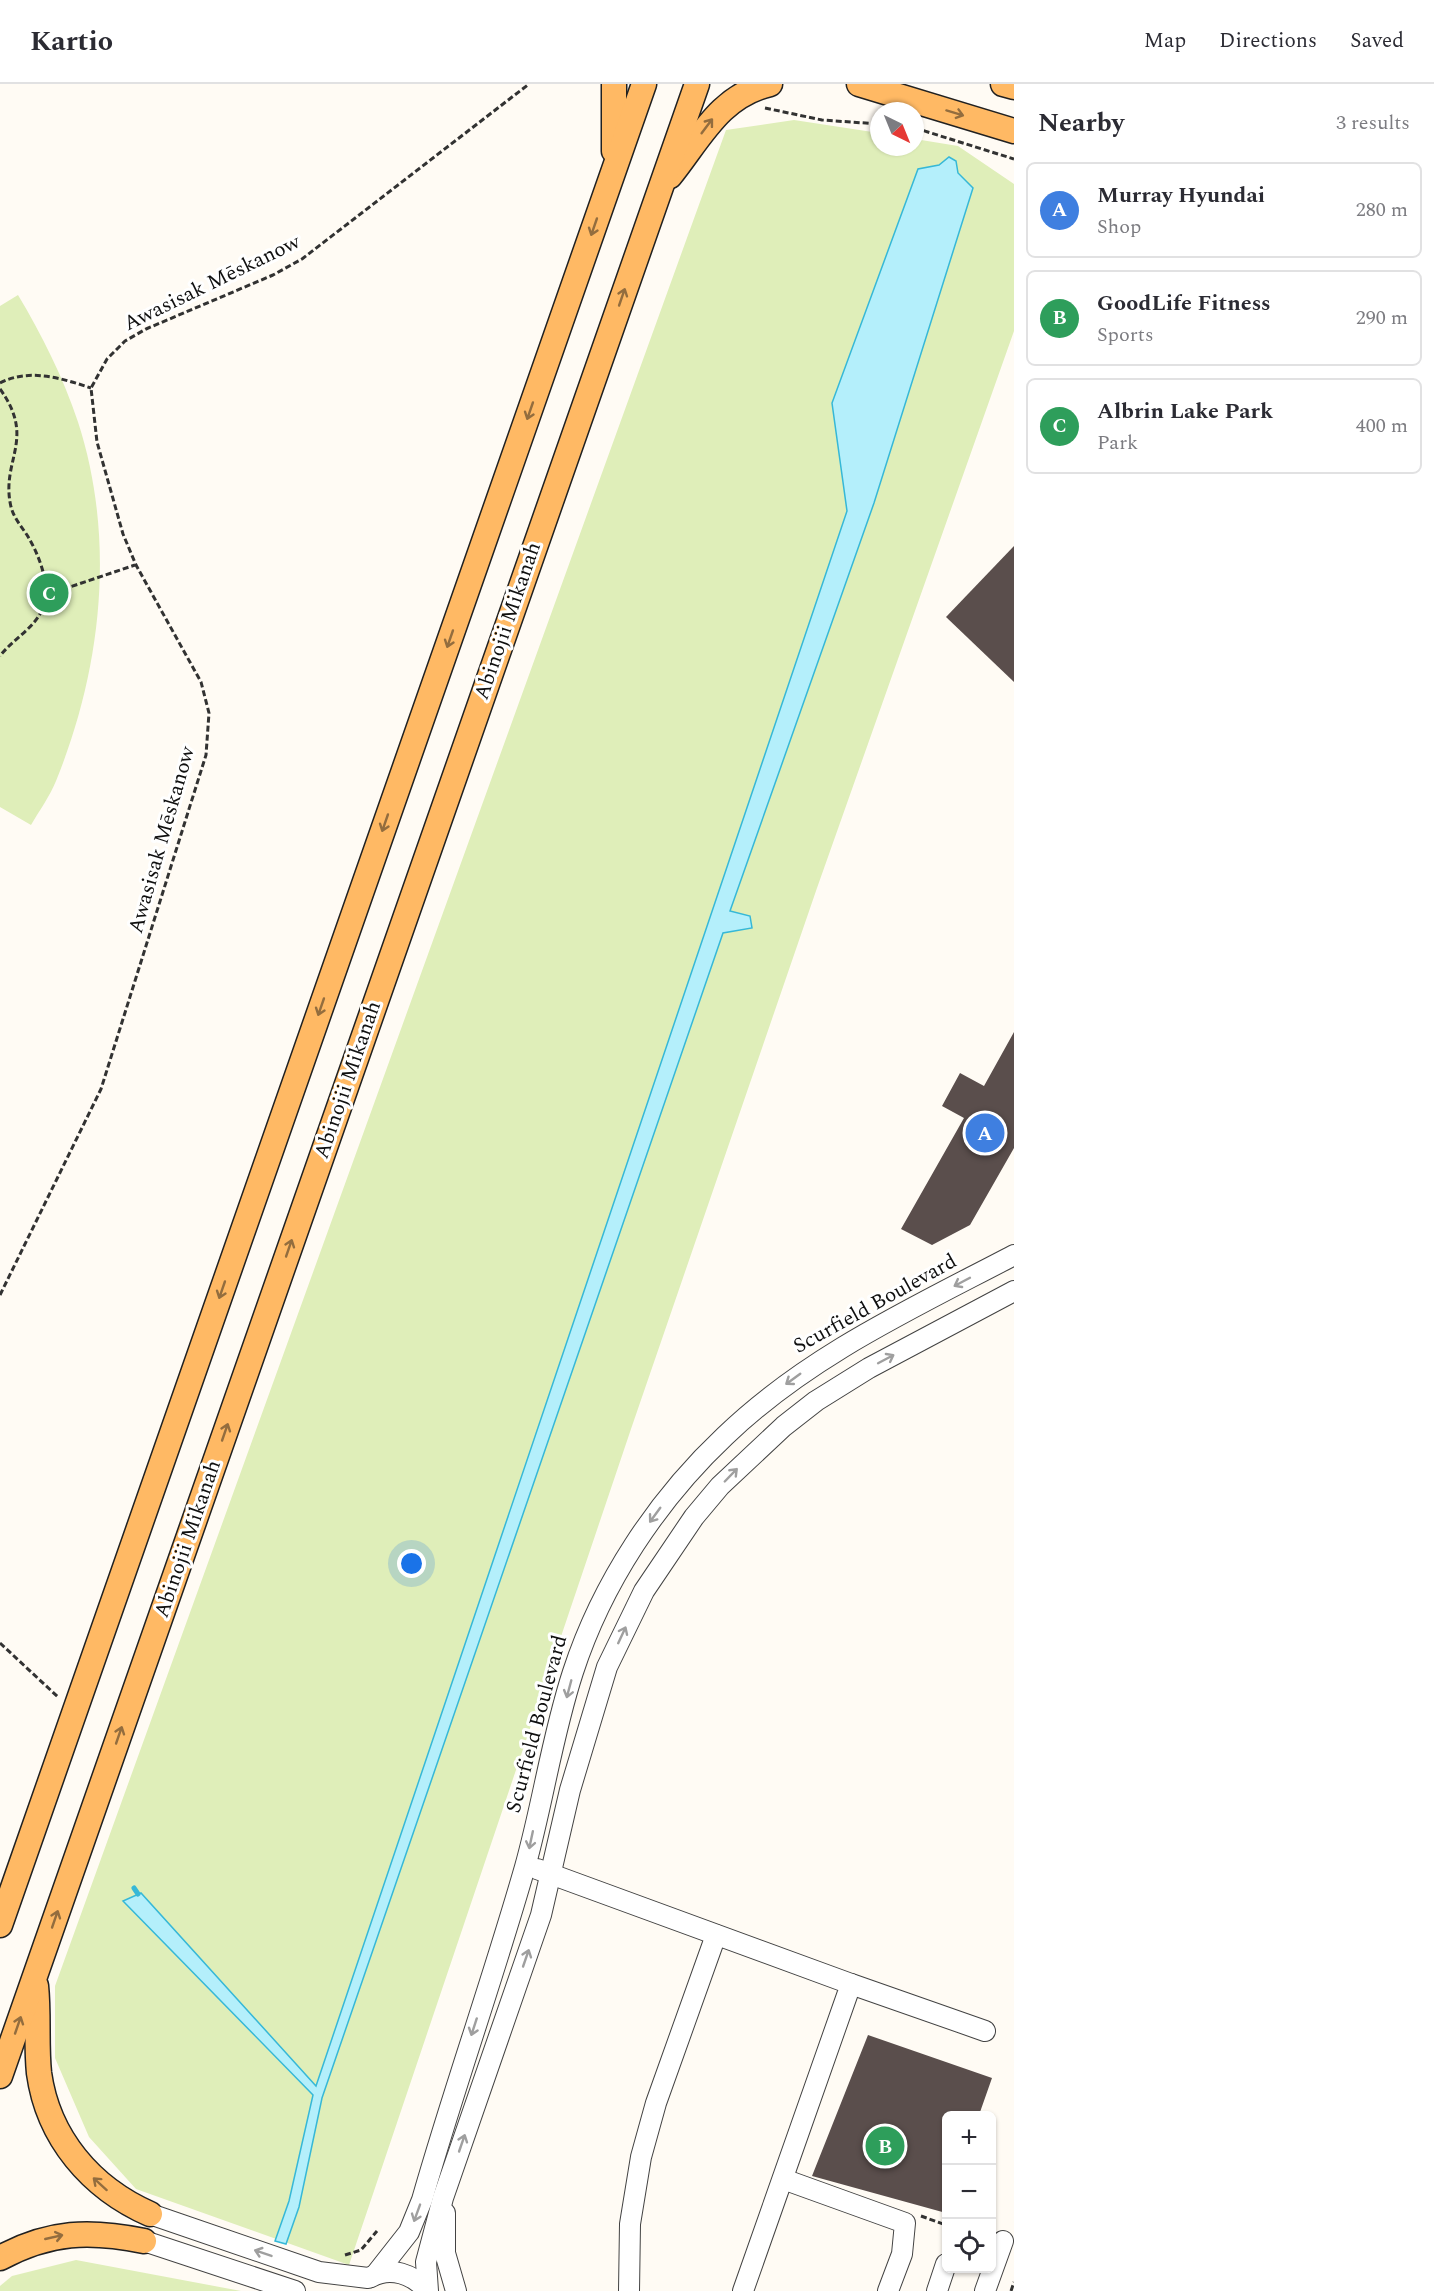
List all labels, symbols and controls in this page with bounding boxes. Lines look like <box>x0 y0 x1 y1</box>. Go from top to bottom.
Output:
text: Kartio <box>30 20 113 63</box>
text: Map <box>1144 25 1186 57</box>
text: Directions <box>1219 25 1317 57</box>
text: Saved <box>1350 25 1404 57</box>
north arrow <box>870 102 924 156</box>
text: Nearby <box>1038 103 1124 143</box>
one-way arrow <box>946 108 965 119</box>
text: 3 results <box>1336 108 1410 138</box>
one-way arrow <box>700 118 713 134</box>
text: Murray Hyundai <box>1097 179 1265 212</box>
text: A <box>1052 195 1067 225</box>
text: 280 m <box>1356 195 1408 225</box>
text: Shop <box>1097 212 1141 242</box>
one-way arrow <box>588 217 599 236</box>
street label: Awasisak Mēskanow <box>118 226 307 340</box>
text: GoodLife Fitness <box>1097 287 1271 320</box>
one-way arrow <box>617 289 628 307</box>
text: B <box>1052 303 1067 333</box>
text: 290 m <box>1356 303 1408 333</box>
text: Sports <box>1097 320 1154 350</box>
text: Albrin Lake Park <box>1097 395 1273 428</box>
one-way arrow <box>523 401 534 420</box>
text: C <box>1052 411 1067 441</box>
text: 400 m <box>1356 411 1408 441</box>
text: Park <box>1097 428 1138 458</box>
street label: Abinojii Mikanah <box>466 538 550 704</box>
pin: C <box>29 570 68 616</box>
one-way arrow <box>443 629 454 648</box>
street label: Awasisak Mēskanow <box>120 742 204 937</box>
one-way arrow <box>379 813 390 832</box>
street label: Abinojii Mikanah <box>306 997 390 1163</box>
one-way arrow <box>315 997 326 1016</box>
pin: A <box>966 1110 1004 1156</box>
one-way arrow <box>285 1239 296 1258</box>
street label: Scurfield Boulevard <box>787 1246 963 1362</box>
one-way arrow <box>954 1277 972 1288</box>
one-way arrow <box>216 1280 227 1299</box>
one-way arrow <box>877 1353 895 1364</box>
one-way arrow <box>786 1373 802 1385</box>
one-way arrow <box>221 1423 232 1442</box>
street label: Abinojii Mikanah <box>146 1456 230 1622</box>
one-way arrow <box>723 1467 738 1482</box>
one-way arrow <box>648 1506 661 1522</box>
your location <box>397 1549 426 1578</box>
one-way arrow <box>616 1627 628 1645</box>
street label: Scurfield Boulevard <box>498 1631 576 1817</box>
one-way arrow <box>562 1679 574 1698</box>
one-way arrow <box>115 1726 126 1745</box>
one-way arrow <box>525 1830 536 1850</box>
one-way arrow <box>50 1910 61 1929</box>
one-way arrow <box>522 1949 533 1968</box>
one-way arrow <box>13 2016 24 2035</box>
one-way arrow <box>468 2017 479 2036</box>
map controls <box>942 2111 996 2273</box>
button: + <box>942 2111 996 2165</box>
pin: B <box>866 2124 904 2168</box>
one-way arrow <box>458 2134 469 2153</box>
button: − <box>942 2165 996 2219</box>
one-way arrow <box>92 2177 107 2191</box>
one-way arrow <box>410 2203 421 2222</box>
button: locate <box>942 2219 996 2273</box>
one-way arrow <box>44 2231 63 2242</box>
one-way arrow <box>254 2247 273 2258</box>

